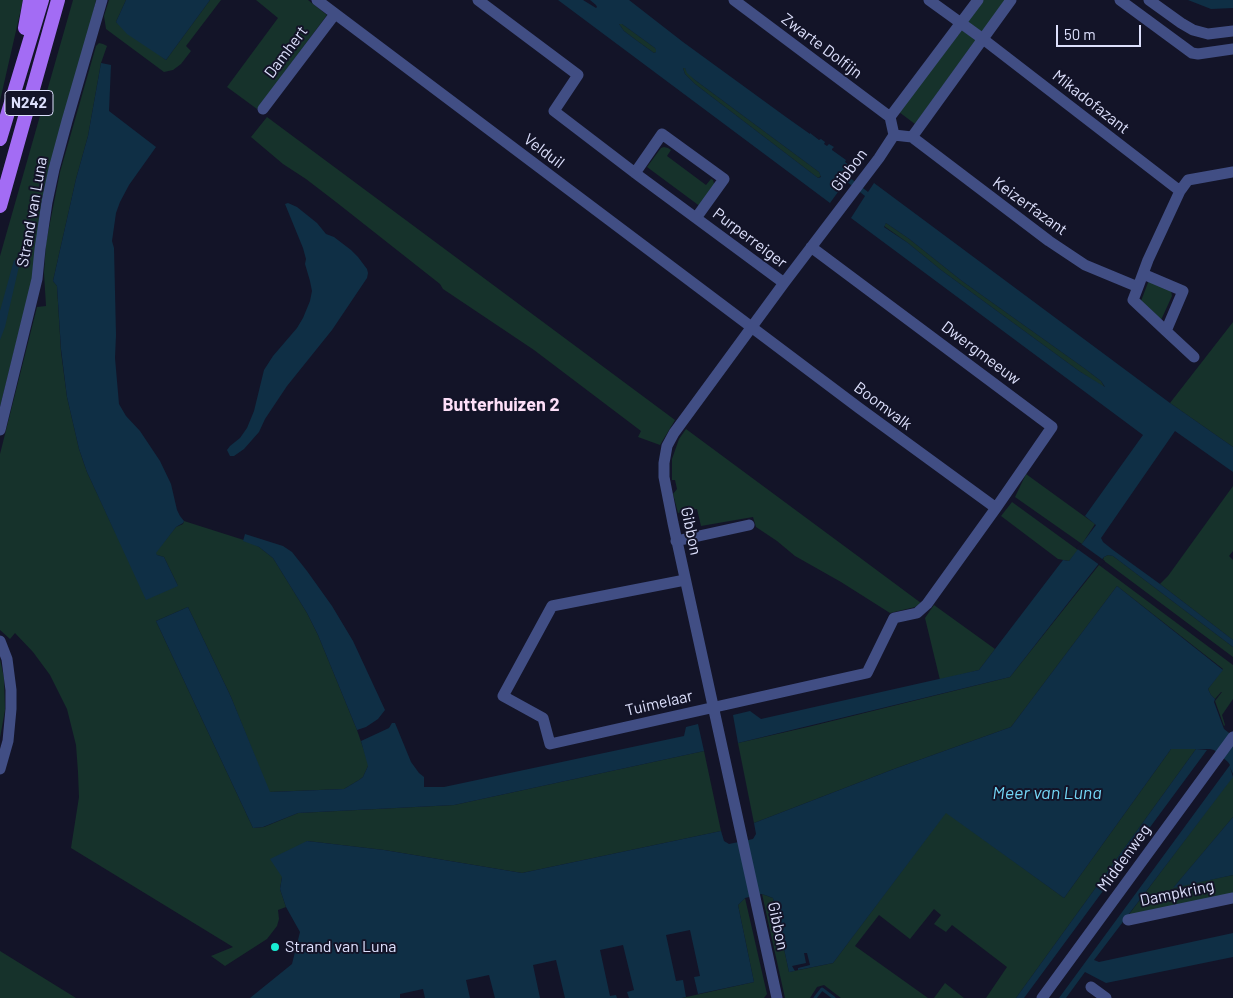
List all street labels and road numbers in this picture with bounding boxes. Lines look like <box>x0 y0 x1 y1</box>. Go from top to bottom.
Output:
street label: Zwarte Dolfijn <box>778 9 866 83</box>
street label: Damhert <box>260 22 312 82</box>
street label: Mikadofazant <box>1049 66 1133 138</box>
road number: N242 <box>5 90 53 116</box>
street label: Velduil <box>520 130 568 172</box>
street label: Gibbon <box>827 145 871 195</box>
street label: Strand van Luna <box>13 155 51 269</box>
street label: Keizerfazant <box>989 173 1071 239</box>
street label: Purperreiger <box>709 204 791 272</box>
street label: Dwergmeeuw <box>938 317 1024 389</box>
street label: Boomvalk <box>850 378 916 434</box>
street label: Gibbon <box>677 505 705 557</box>
street label: Tuimelaar <box>623 686 695 720</box>
street label: Middenweg <box>1093 821 1155 895</box>
street label: Dampkring <box>1138 876 1216 910</box>
street label: Gibbon <box>764 900 792 952</box>

